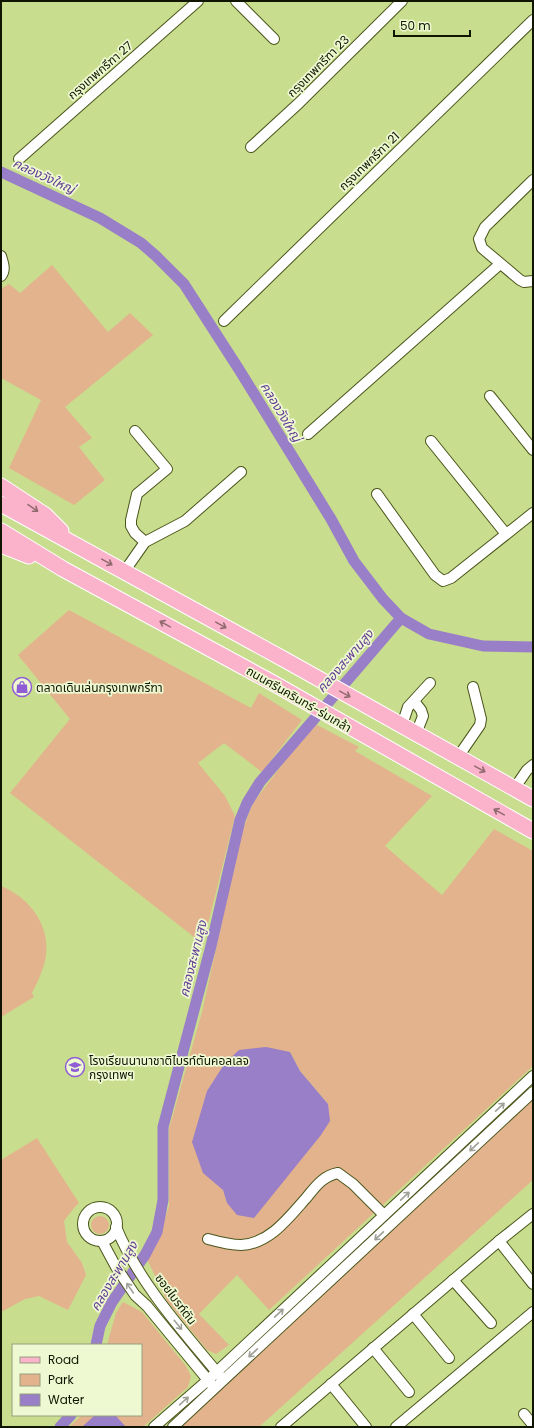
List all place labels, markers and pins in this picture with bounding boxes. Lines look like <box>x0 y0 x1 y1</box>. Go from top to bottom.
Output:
shop icon: ตลาดเดินเล่นกรุงเทพกรีฑา <box>11 676 33 698</box>
place label: ตลาดเดินเล่นกรุงเทพกรีฑา <box>36 679 163 696</box>
place label: โรงเรียนนานาชาติไบรท์ตันคอลเลจ กรุงเทพฯ <box>89 1052 249 1083</box>
school or university icon: โรงเรียนนานาชาติไบรท์ตันคอลเลจ กรุงเทพฯ <box>64 1056 86 1078</box>

